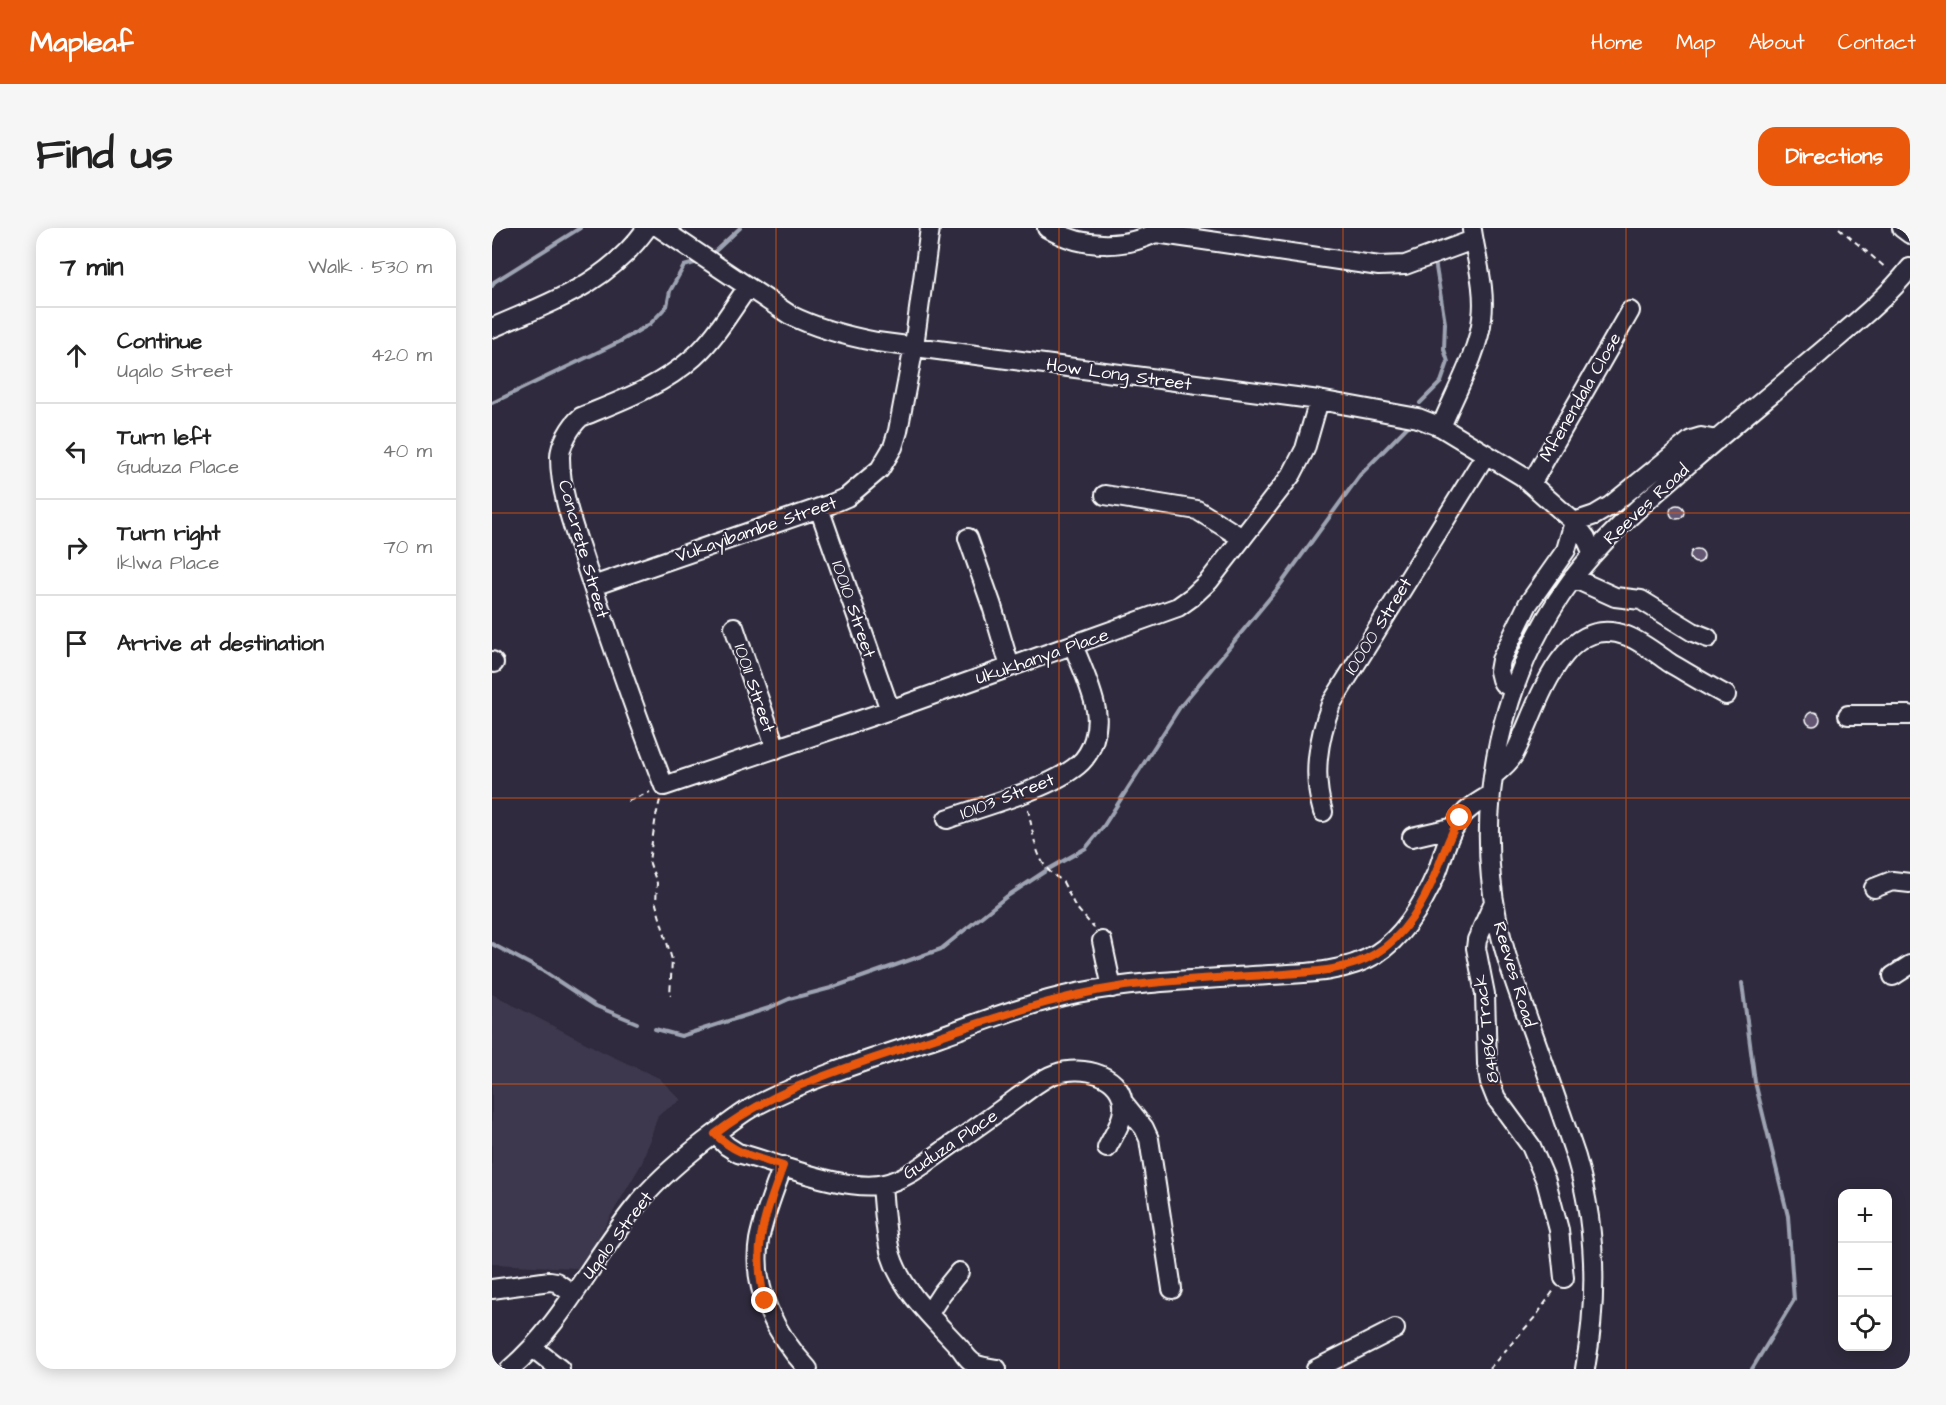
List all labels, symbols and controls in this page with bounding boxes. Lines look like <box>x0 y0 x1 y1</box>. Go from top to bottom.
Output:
text: Mapleaf <box>30 23 133 62</box>
text: Home <box>1591 28 1643 57</box>
text: Map <box>1676 28 1716 57</box>
text: About <box>1749 28 1805 57</box>
text: Contact <box>1838 28 1916 57</box>
text: Find us <box>36 127 173 185</box>
button: Directions <box>1758 127 1910 186</box>
text: 7 min <box>60 249 124 285</box>
text: Walk · 530 m <box>308 253 432 281</box>
text: Continue <box>117 326 202 357</box>
street label: Mfenendala Close <box>1533 328 1628 466</box>
icon: ahead <box>60 339 93 372</box>
text: 420 m <box>371 341 432 369</box>
street label: How Long Street <box>1045 352 1194 398</box>
text: Uqalo Street <box>117 357 233 385</box>
text: Turn left <box>117 422 211 453</box>
icon: left <box>60 435 93 468</box>
text: 40 m <box>382 437 432 465</box>
text: Guduza Place <box>117 453 239 481</box>
street label: Reeves Road <box>1598 458 1695 551</box>
street label: Concrete Street <box>552 477 615 622</box>
street label: Vukayibambe Street <box>672 490 841 570</box>
text: Turn right <box>117 518 220 549</box>
icon: right <box>60 531 93 564</box>
text: 70 m <box>384 533 432 561</box>
text: Iklwa Place <box>117 549 219 577</box>
street label: 10010 Street <box>825 557 882 662</box>
street label: 10000 Street <box>1339 572 1419 680</box>
street label: Ukukhanya Place <box>972 622 1113 692</box>
icon: arrive <box>60 627 93 660</box>
text: Arrive at destination <box>117 628 324 659</box>
street label: 10011 Street <box>728 640 782 737</box>
street label: 10103 Street <box>956 767 1059 826</box>
route start <box>1446 804 1472 830</box>
street label: Reeves Road <box>1487 918 1542 1030</box>
street label: 84186 Track <box>1467 973 1506 1085</box>
street label: Guduza Place <box>898 1103 1003 1185</box>
street label: Uqalo Street <box>576 1186 659 1284</box>
map controls <box>1838 1189 1892 1351</box>
button: + <box>1838 1189 1892 1243</box>
button: − <box>1838 1243 1892 1297</box>
route end <box>751 1287 777 1313</box>
button: locate <box>1838 1297 1892 1351</box>

